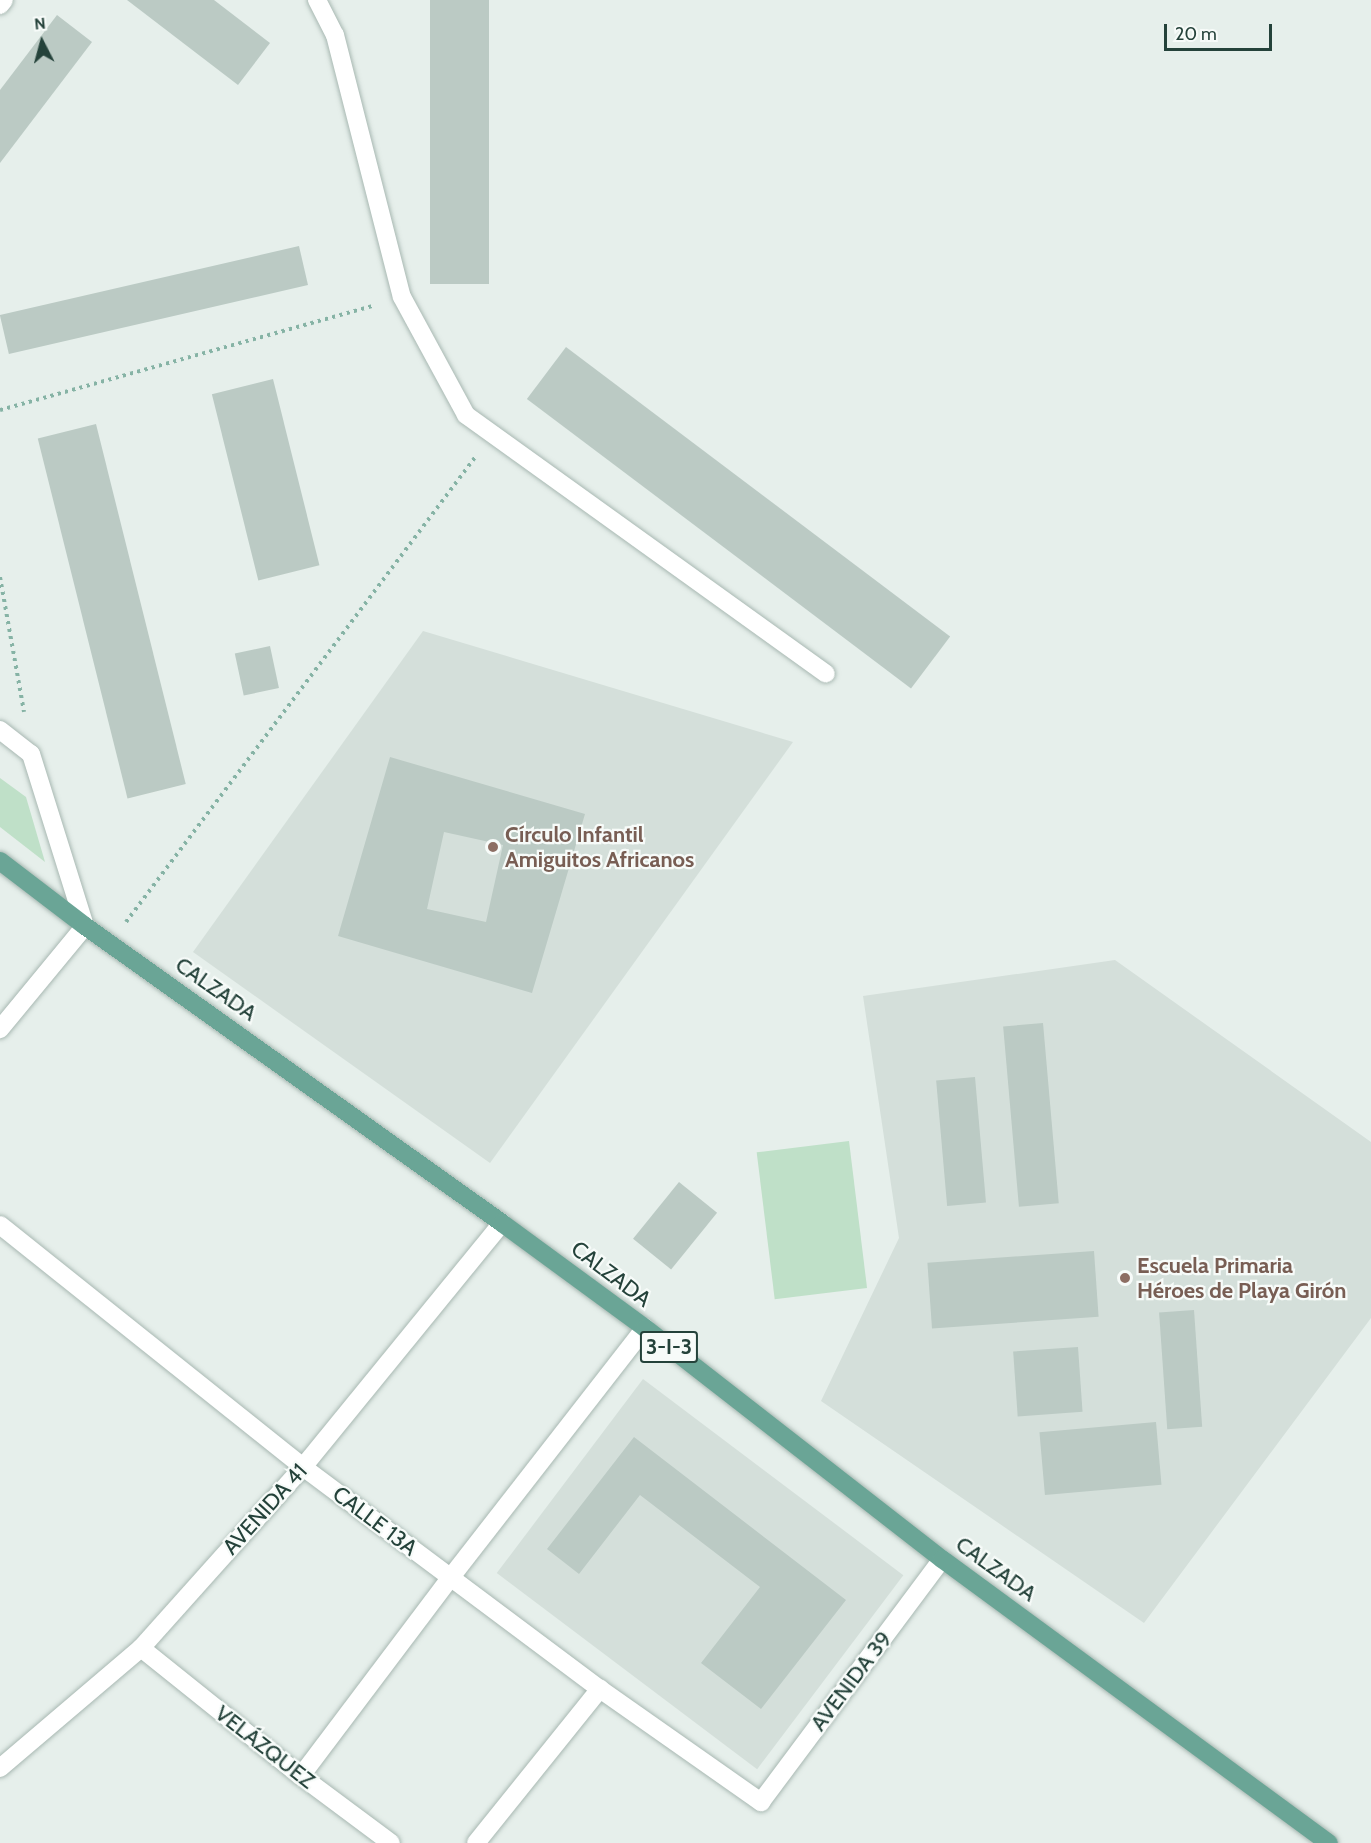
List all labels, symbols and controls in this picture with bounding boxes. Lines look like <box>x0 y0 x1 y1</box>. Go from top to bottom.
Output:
north arrow <box>12 12 72 72</box>
scale bar <box>1167 12 1275 50</box>
text: N <box>33 14 47 34</box>
text: 20 m <box>1175 23 1217 45</box>
place label: Círculo Infantil Amiguitos Africanos <box>505 821 694 872</box>
marker: Círculo Infantil Amiguitos Africanos <box>486 840 500 854</box>
street label: CALZADA <box>170 952 262 1026</box>
street label: CALZADA <box>566 1235 656 1313</box>
place label: Escuela Primaria Héroes de Playa Girón <box>1137 1252 1346 1304</box>
marker: Escuela Primaria Héroes de Playa Girón <box>1118 1271 1132 1285</box>
road number: 3-I-3 <box>639 1329 699 1365</box>
street label: AVENIDA 41 <box>217 1458 313 1560</box>
street label: CALLE 13A <box>328 1481 422 1561</box>
street label: CALZADA <box>951 1531 1041 1607</box>
street label: AVENIDA 39 <box>805 1626 897 1736</box>
street label: VELÁZQUEZ <box>210 1700 320 1794</box>

